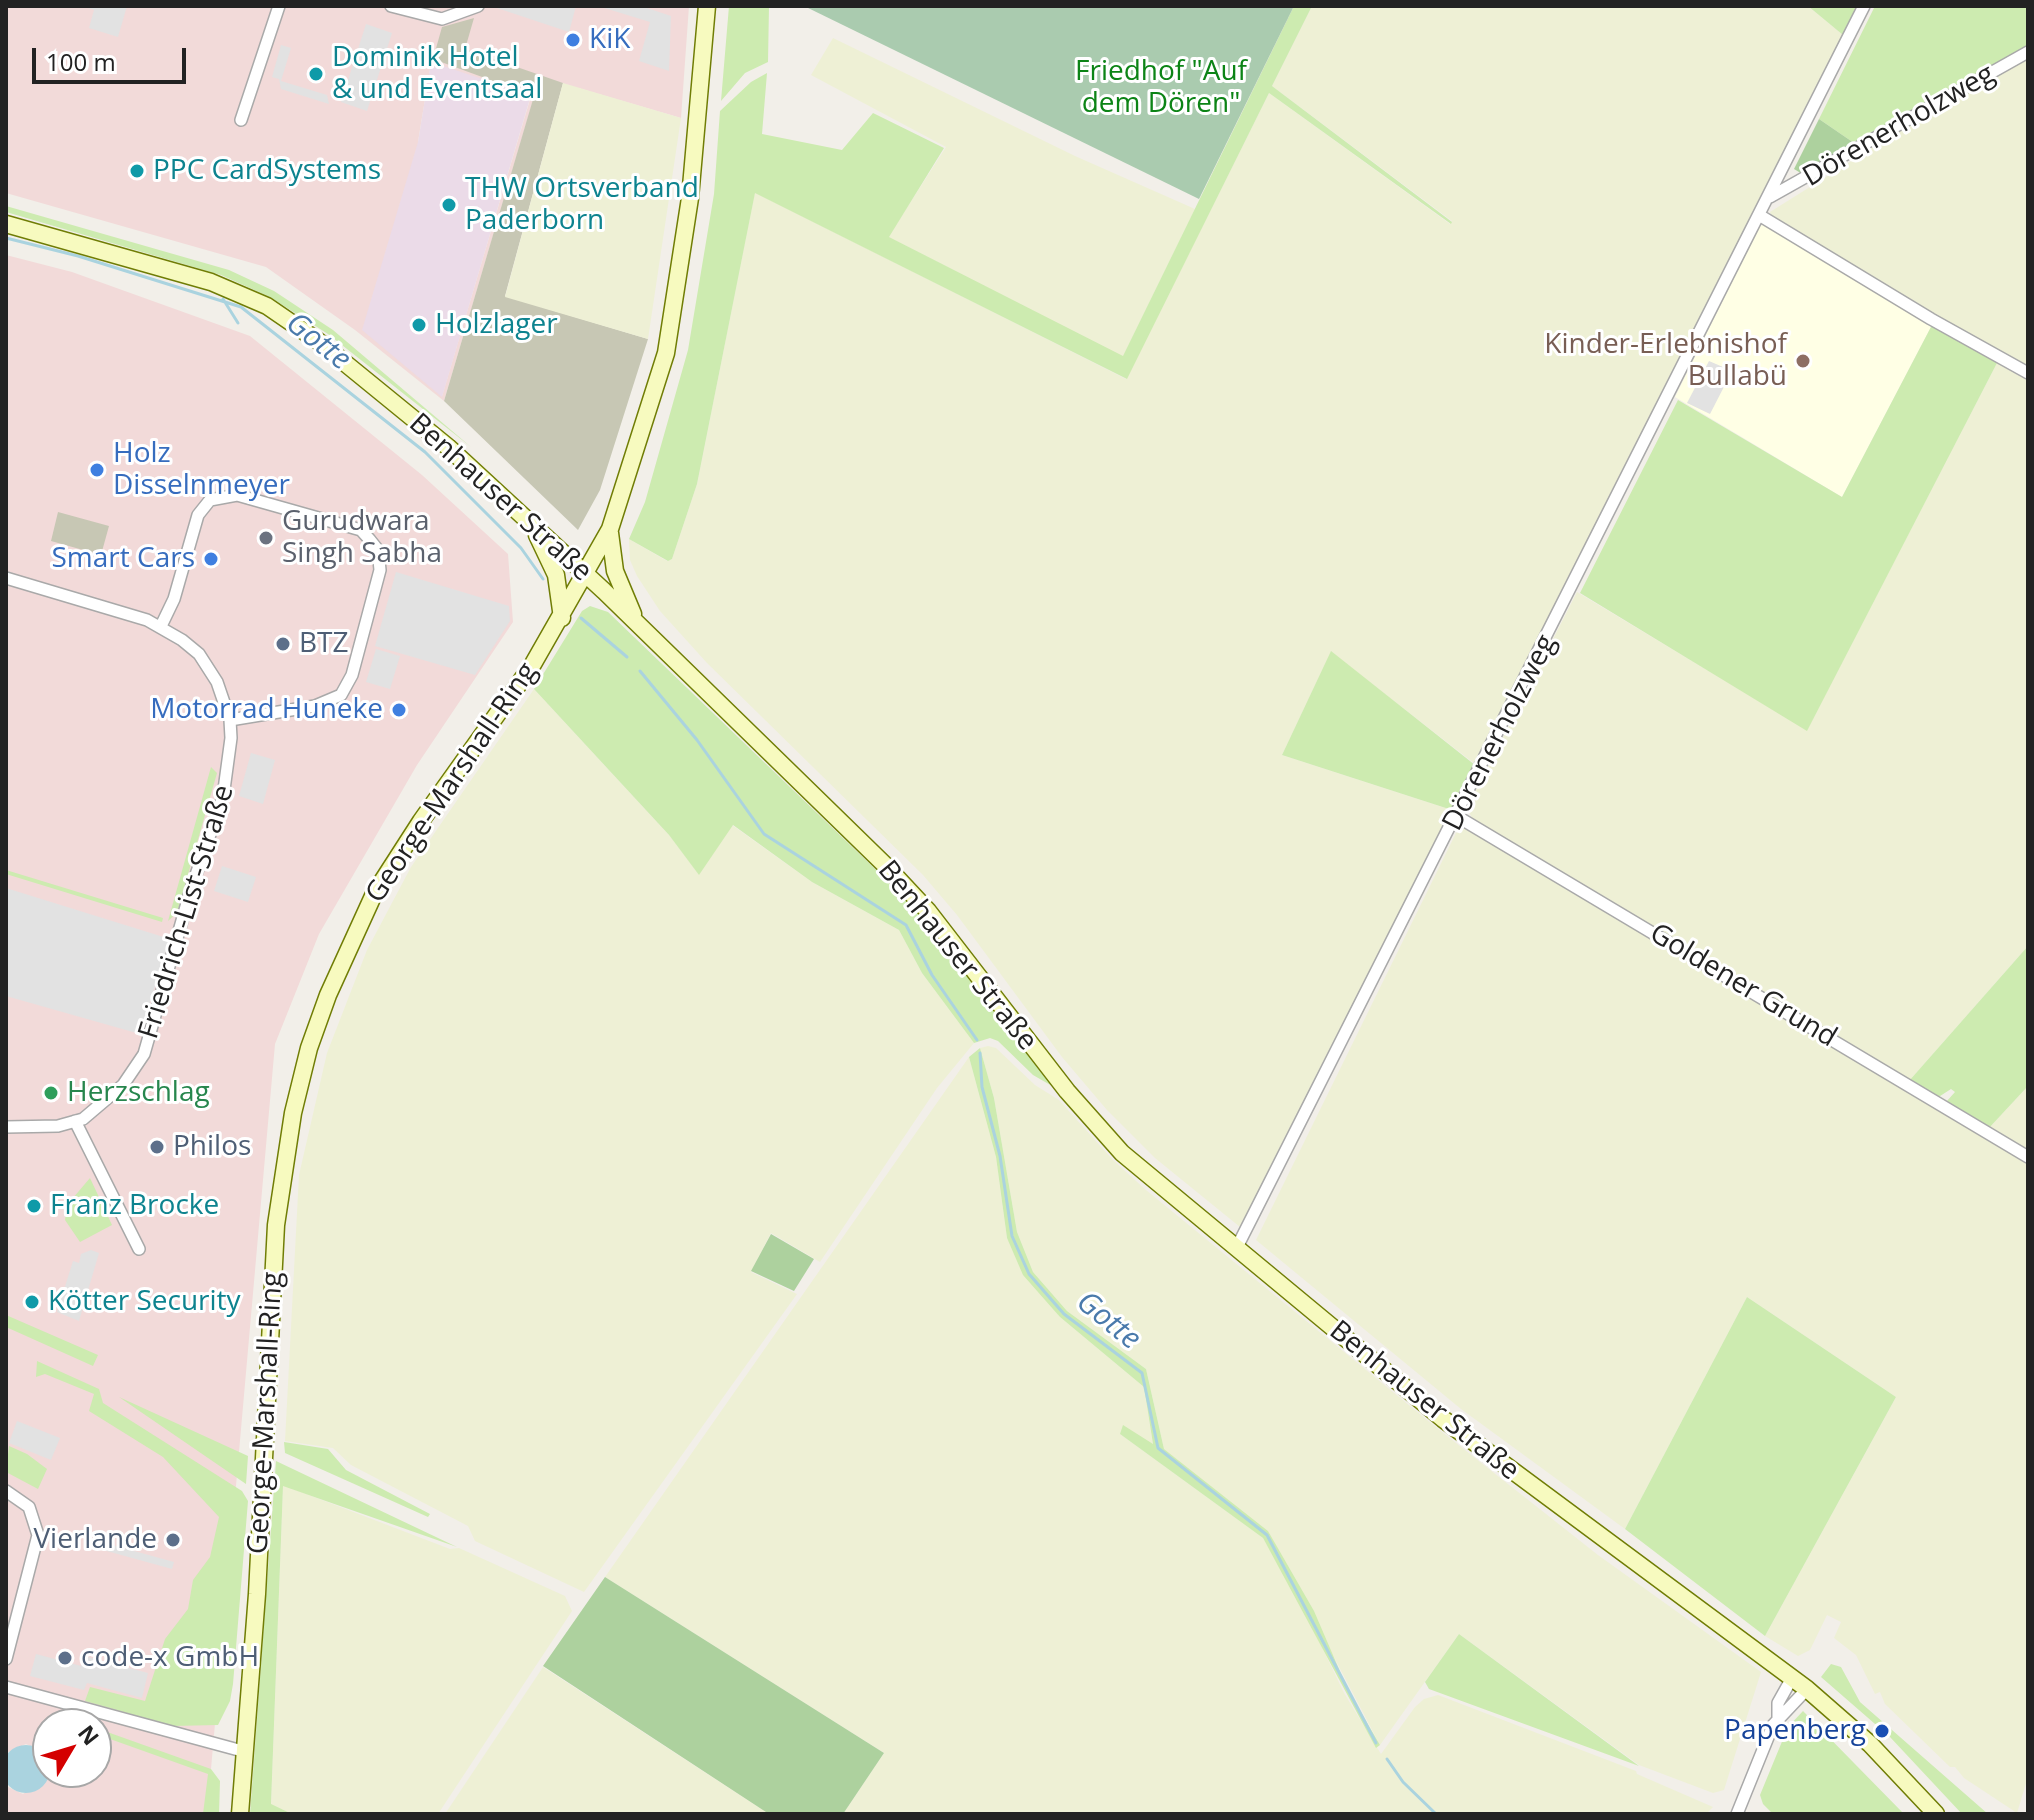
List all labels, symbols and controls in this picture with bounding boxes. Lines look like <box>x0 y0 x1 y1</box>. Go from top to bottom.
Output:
place label: KiK <box>589 23 630 57</box>
marker: KiK <box>564 31 582 49</box>
scale bar <box>36 32 190 82</box>
place label: Dominik Hotel & und Eventsaal <box>332 41 542 107</box>
text: 100 m <box>46 45 116 78</box>
park label: Friedhof "Auf dem Dören" <box>1075 55 1247 121</box>
street label: Dörenerholzweg <box>1797 58 2001 194</box>
marker: Dominik Hotel & und Eventsaal <box>307 65 325 83</box>
place label: PPC CardSystems <box>153 154 381 188</box>
marker: PPC CardSystems <box>128 162 146 180</box>
place label: THW Ortsverband Paderborn <box>465 172 699 238</box>
marker: THW Ortsverband Paderborn <box>440 196 458 214</box>
water label: Gotte <box>279 306 357 378</box>
place label: Holzlager <box>435 308 558 342</box>
marker: Holzlager <box>410 316 428 334</box>
place label: Kinder-Erlebnishof Bullabü <box>1544 328 1787 394</box>
marker: Kinder-Erlebnishof Bullabü <box>1794 352 1812 370</box>
street label: Benhauser Straße <box>402 407 598 589</box>
place label: Holz Disselnmeyer <box>113 437 290 503</box>
marker: Holz Disselnmeyer <box>88 461 106 479</box>
place label: Gurudwara Singh Sabha <box>282 505 442 571</box>
marker: Gurudwara Singh Sabha <box>257 529 275 547</box>
place label: Smart Cars <box>51 542 195 576</box>
marker: Smart Cars <box>202 550 220 568</box>
place label: BTZ <box>299 627 349 661</box>
street label: Dörenerholzweg <box>1436 629 1564 837</box>
marker: BTZ <box>274 635 292 653</box>
street label: George-Marshall-Ring <box>359 657 545 909</box>
place label: Motorrad Huneke <box>150 693 383 727</box>
marker: Motorrad Huneke <box>390 701 408 719</box>
street label: Friedrich-List-Straße <box>132 781 242 1043</box>
street label: Benhauser Straße <box>870 854 1044 1058</box>
street label: Goldener Grund <box>1643 917 1843 1055</box>
place label: Herzschlag <box>67 1076 210 1110</box>
marker: Herzschlag <box>42 1084 60 1102</box>
place label: Philos <box>173 1130 251 1164</box>
marker: Philos <box>148 1138 166 1156</box>
place label: Franz Brocke <box>50 1189 219 1223</box>
marker: Franz Brocke <box>25 1197 43 1215</box>
street label: George-Marshall-Ring <box>242 1271 290 1555</box>
water label: Gotte <box>1069 1284 1147 1358</box>
place label: Kötter Security <box>48 1285 241 1319</box>
marker: Kötter Security <box>23 1293 41 1311</box>
street label: Benhauser Straße <box>1322 1314 1526 1488</box>
place label: Vierlande <box>33 1523 157 1557</box>
marker: Vierlande <box>164 1531 182 1549</box>
place label: code-x GmbH <box>81 1641 259 1675</box>
marker: code-x GmbH <box>56 1649 74 1667</box>
north arrow <box>32 1708 112 1788</box>
place label: Papenberg <box>1724 1714 1866 1748</box>
text: N <box>72 1718 107 1751</box>
marker: Papenberg <box>1873 1722 1891 1740</box>

